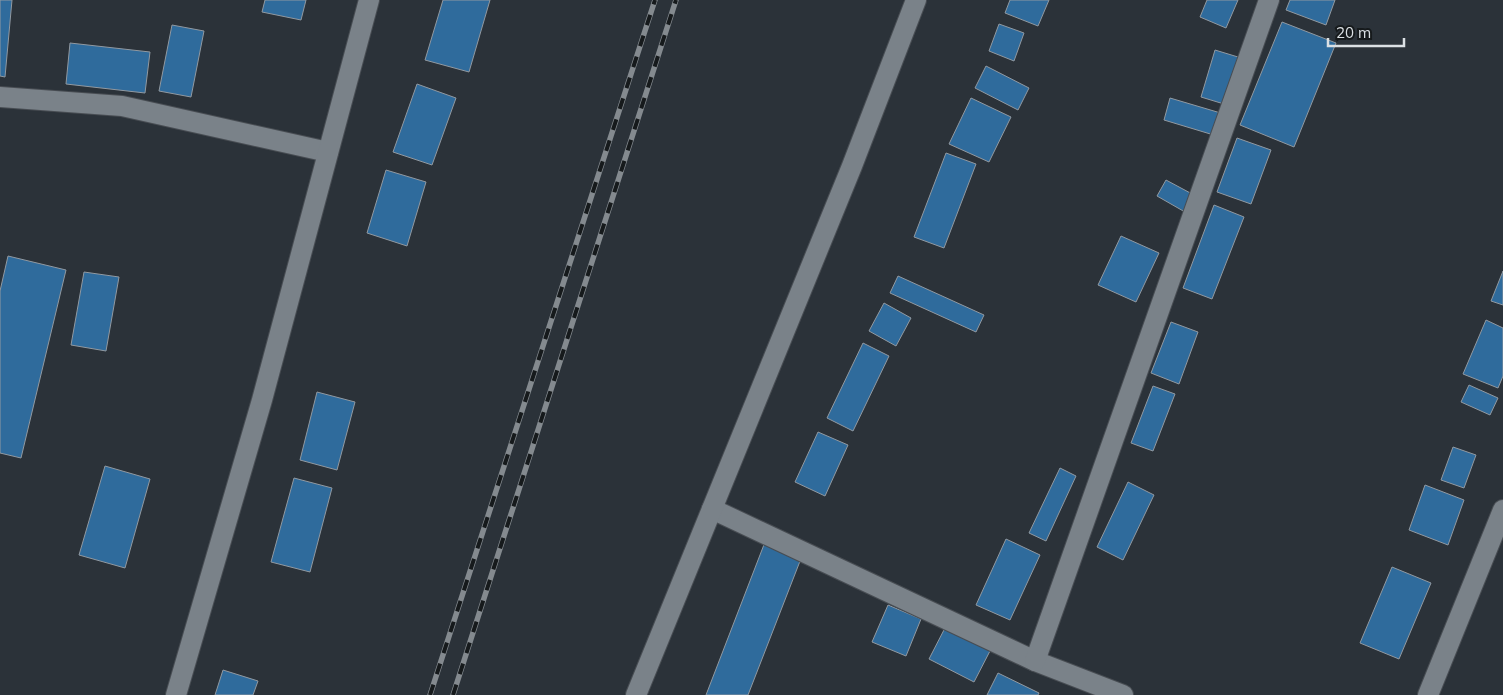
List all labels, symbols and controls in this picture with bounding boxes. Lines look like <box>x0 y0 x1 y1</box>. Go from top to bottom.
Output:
scale bar <box>1328 15 1404 47</box>
text: 20 m <box>1336 23 1371 42</box>

